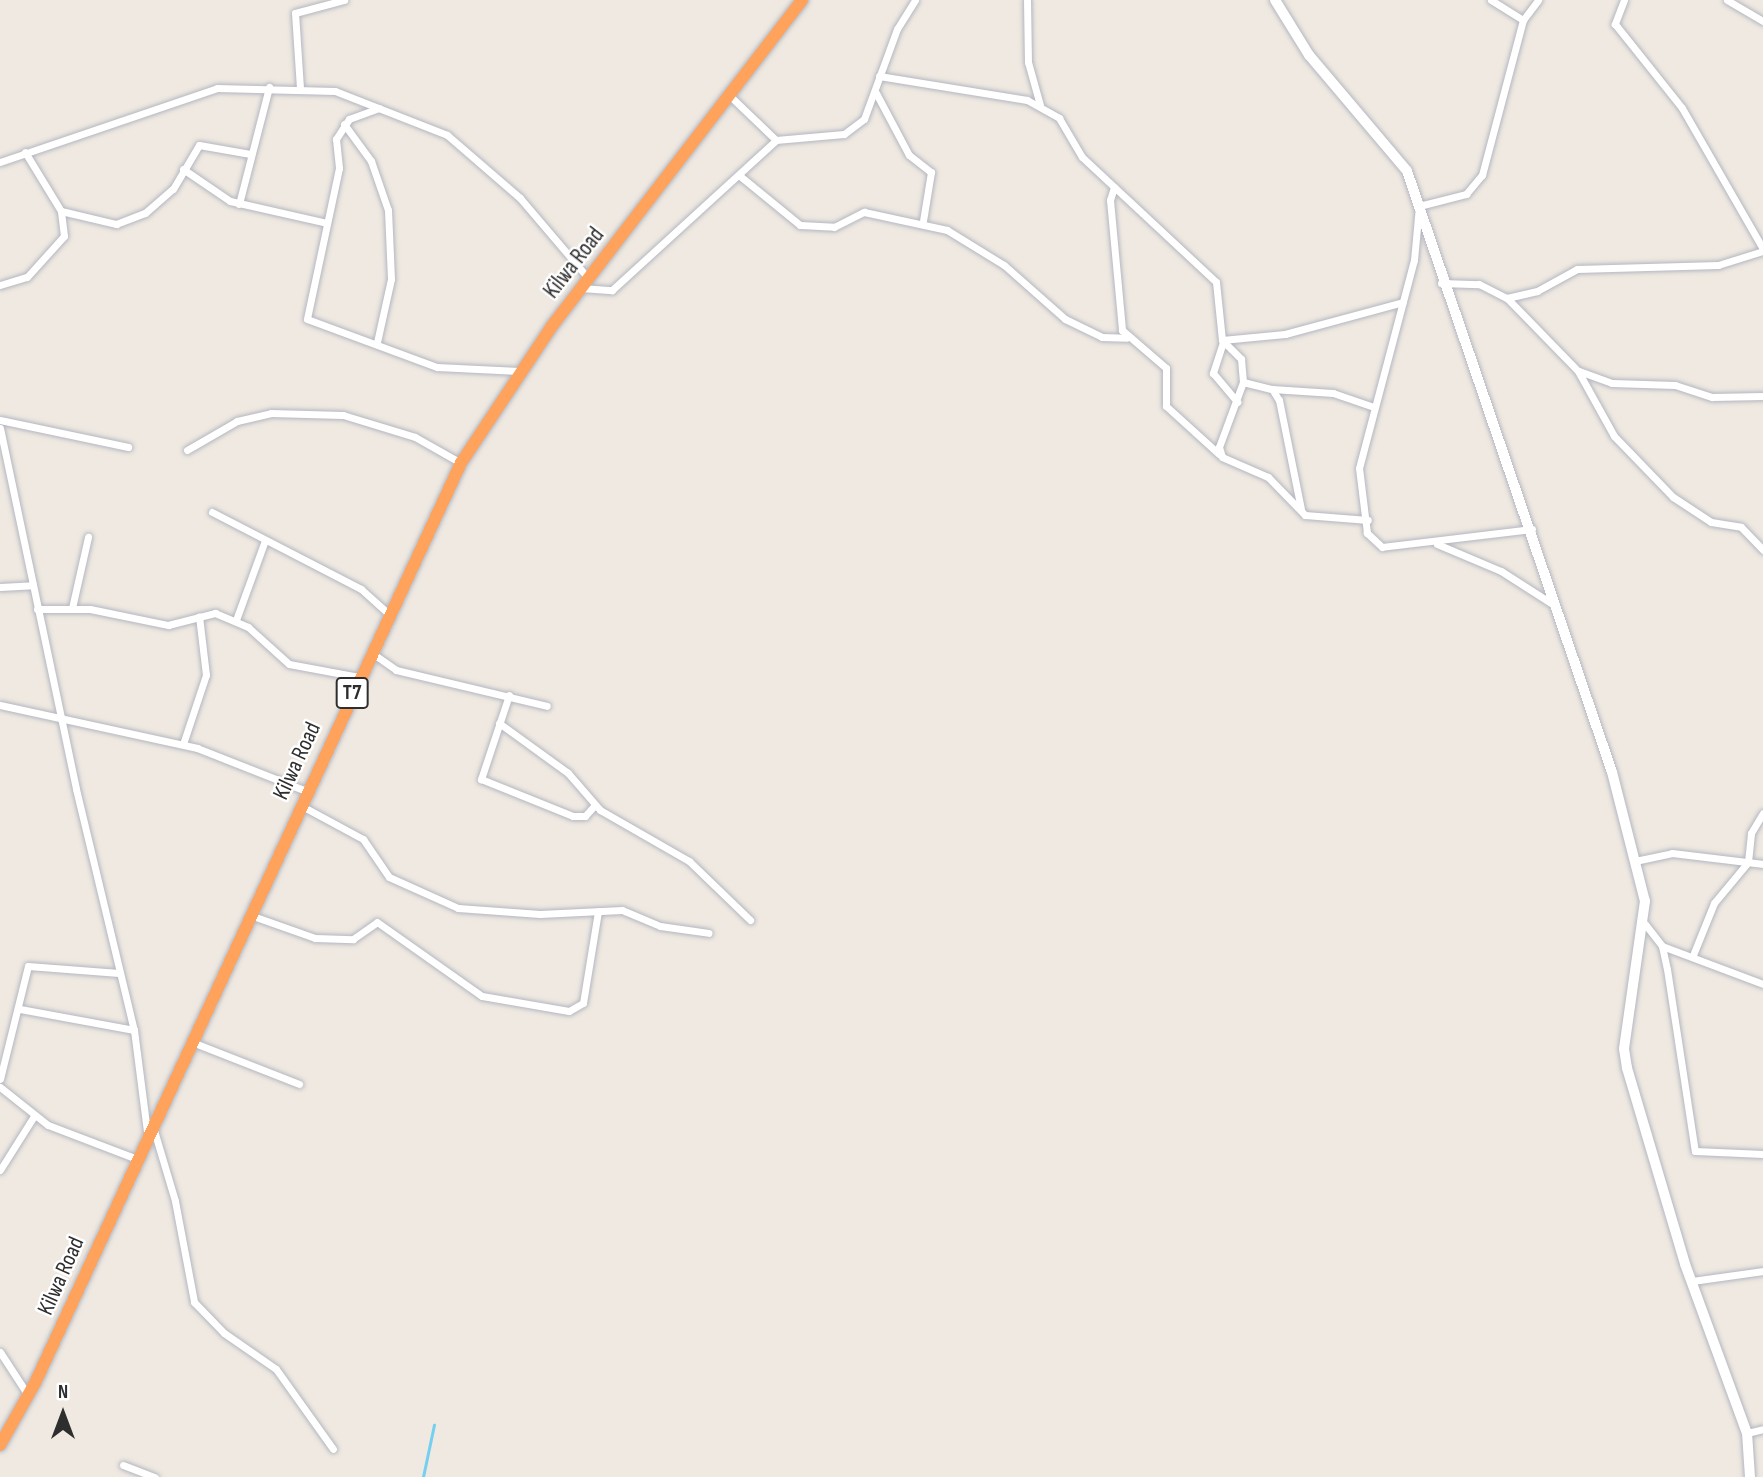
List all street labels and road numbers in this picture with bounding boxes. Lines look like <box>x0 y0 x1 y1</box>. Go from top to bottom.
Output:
street label: Kilwa Road <box>538 222 610 304</box>
road number: T7 <box>334 676 370 710</box>
street label: Kilwa Road <box>267 718 327 804</box>
street label: Kilwa Road <box>32 1233 90 1319</box>

